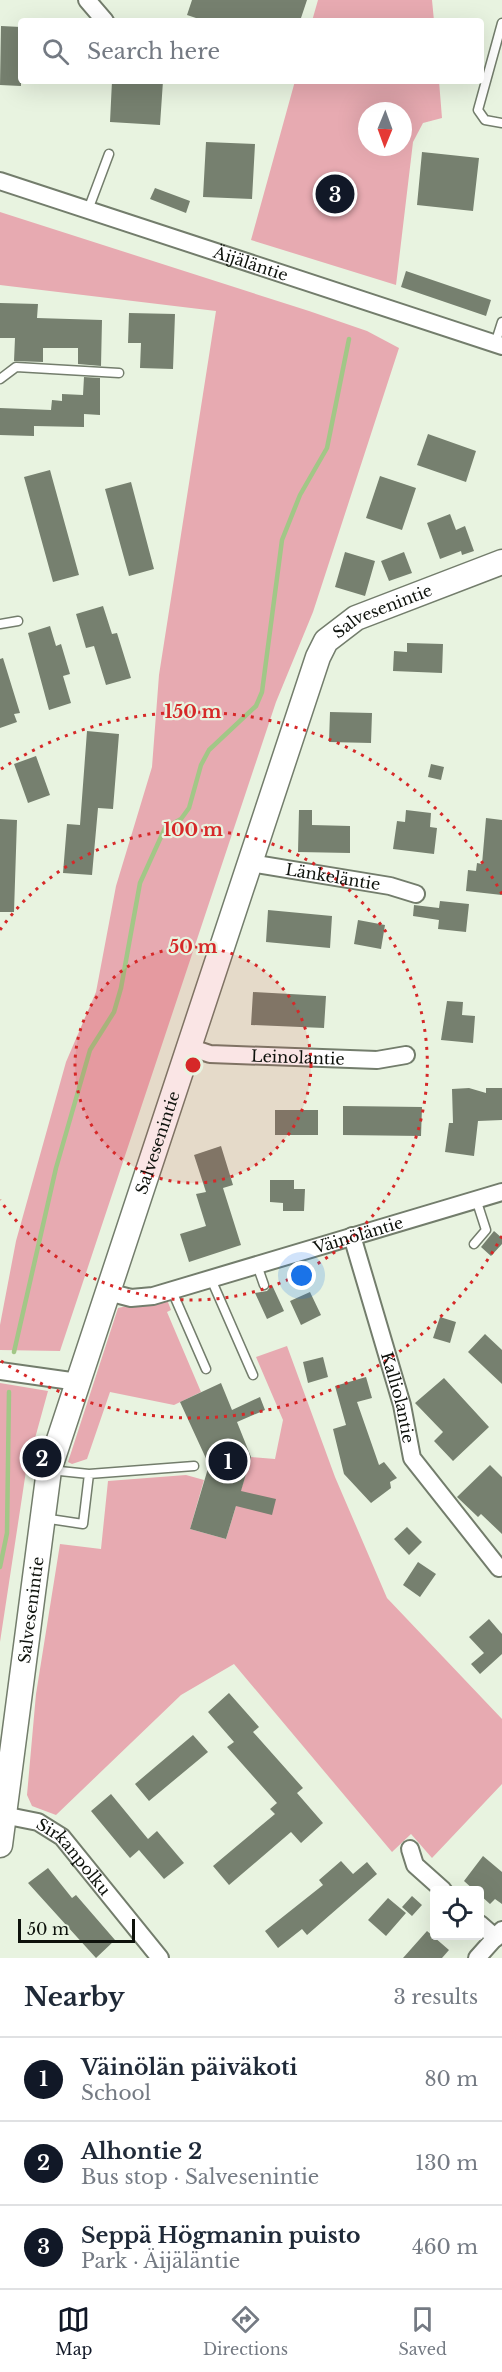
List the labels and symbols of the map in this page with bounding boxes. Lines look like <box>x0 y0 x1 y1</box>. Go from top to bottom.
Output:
north arrow <box>358 102 412 156</box>
pin: 3 <box>316 172 354 216</box>
street label: Äijäläntie <box>210 242 291 285</box>
street label: Salvesenintie <box>328 580 435 642</box>
text: 150 m <box>165 701 222 723</box>
text: 100 m <box>163 819 223 841</box>
street label: Länkeläntie <box>284 859 382 894</box>
text: 50 m <box>169 936 218 958</box>
street label: Leinolantie <box>251 1045 345 1069</box>
centre of rings <box>183 1055 203 1075</box>
street label: Salvesenintie <box>131 1088 184 1197</box>
street label: Väinöläntie <box>310 1212 406 1258</box>
your location <box>287 1261 316 1290</box>
street label: Kalliolantie <box>377 1349 419 1445</box>
pin: 2 <box>22 1436 62 1480</box>
pin: 1 <box>208 1438 248 1484</box>
street label: Salvesenintie <box>14 1555 48 1665</box>
street label: Sirkanpolku <box>33 1814 115 1900</box>
scale bar <box>18 1916 135 1944</box>

